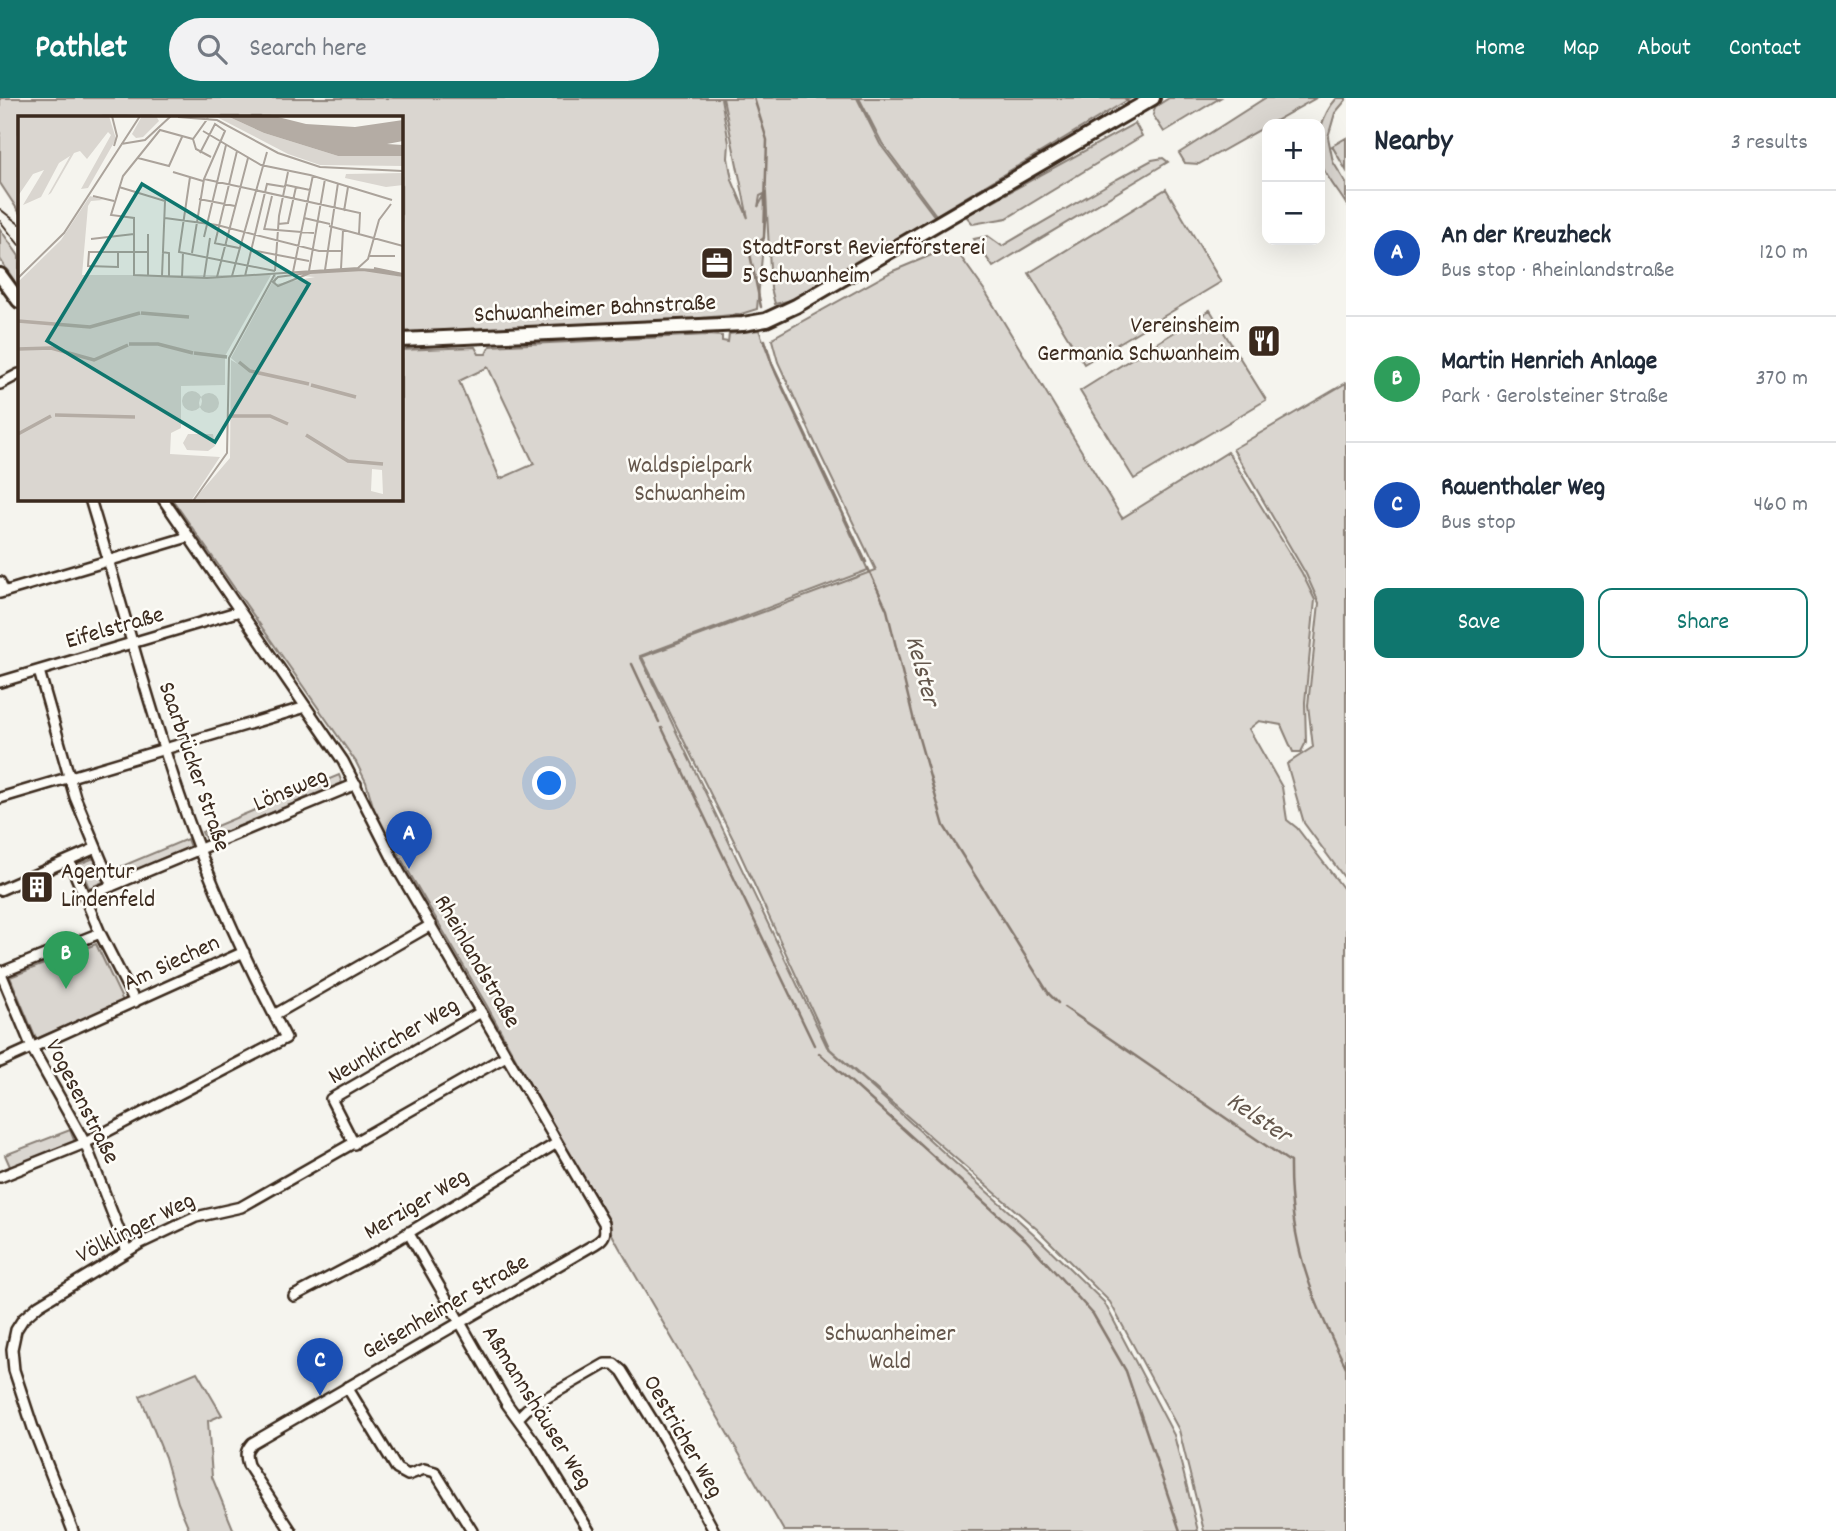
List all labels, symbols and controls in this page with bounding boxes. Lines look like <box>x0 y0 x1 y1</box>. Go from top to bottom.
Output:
search box <box>169 18 659 81</box>
text: Pathlet <box>35 26 127 73</box>
icon: search <box>193 30 231 68</box>
text: Search here <box>249 31 367 68</box>
text: Home <box>1475 32 1525 66</box>
text: Map <box>1563 32 1599 66</box>
text: About <box>1637 32 1691 66</box>
text: Contact <box>1729 32 1801 66</box>
inset map <box>18 116 402 500</box>
map controls <box>1262 119 1325 245</box>
button: + <box>1262 119 1325 182</box>
text: Nearby <box>1374 122 1452 165</box>
text: 3 results <box>1731 127 1808 160</box>
button: − <box>1262 182 1325 245</box>
text: An der Kreuzheck <box>1441 218 1611 255</box>
place label: StadtForst Revierförsterei 5 Schwanheim <box>742 232 985 294</box>
text: A <box>1391 237 1403 270</box>
text: 120 m <box>1759 237 1808 270</box>
office icon: StadtForst Revierförsterei 5 Schwanheim <box>698 244 736 282</box>
text: Bus stop · Rheinlandstraße <box>1441 255 1674 288</box>
street label: Schwanheimer Bahnstraße <box>473 287 717 333</box>
place label: Vereinsheim Germania Schwanheim <box>1037 310 1240 372</box>
restaurant icon: Vereinsheim Germania Schwanheim <box>1245 322 1283 360</box>
text: Martin Henrich Anlage <box>1441 344 1657 381</box>
text: B <box>1392 363 1402 396</box>
text: 370 m <box>1755 363 1808 396</box>
text: Park · Gerolsteiner Straße <box>1441 381 1668 414</box>
park label: Waldspielpark Schwanheim <box>628 450 752 512</box>
text: Rauenthaler Weg <box>1441 470 1605 507</box>
text: C <box>1391 489 1403 522</box>
text: 460 m <box>1754 489 1808 522</box>
text: Bus stop <box>1441 507 1516 540</box>
button: Save <box>1374 588 1584 658</box>
button: Share <box>1598 588 1808 658</box>
street label: Eifelstraße <box>62 599 168 659</box>
water label: Kelster <box>894 632 949 713</box>
street label: Saarbrücker Straße <box>148 677 238 857</box>
street label: Lönsweg <box>248 760 334 822</box>
your location <box>532 766 566 800</box>
pin: A <box>386 811 432 869</box>
place label: Agentur Lindenfeld <box>61 856 155 918</box>
building icon: Agentur Lindenfeld <box>18 868 56 906</box>
street label: Rheinlandstraße <box>424 889 528 1035</box>
street label: Am Siechen <box>118 927 226 1001</box>
pin: B <box>43 931 89 989</box>
street label: Neunkircher Weg <box>322 989 466 1095</box>
street label: Vogesenstraße <box>35 1034 127 1170</box>
water label: Kelster <box>1218 1084 1301 1156</box>
street label: Merziger Weg <box>358 1160 476 1250</box>
street label: Völklinger Weg <box>71 1185 201 1273</box>
street label: Geisenheimer Straße <box>356 1246 536 1370</box>
park label: Schwanheimer Wald <box>825 1318 956 1380</box>
street label: Aßmannshäuser Weg <box>472 1319 600 1497</box>
pin: C <box>297 1338 343 1396</box>
street label: Oestricher Weg <box>633 1369 731 1505</box>

